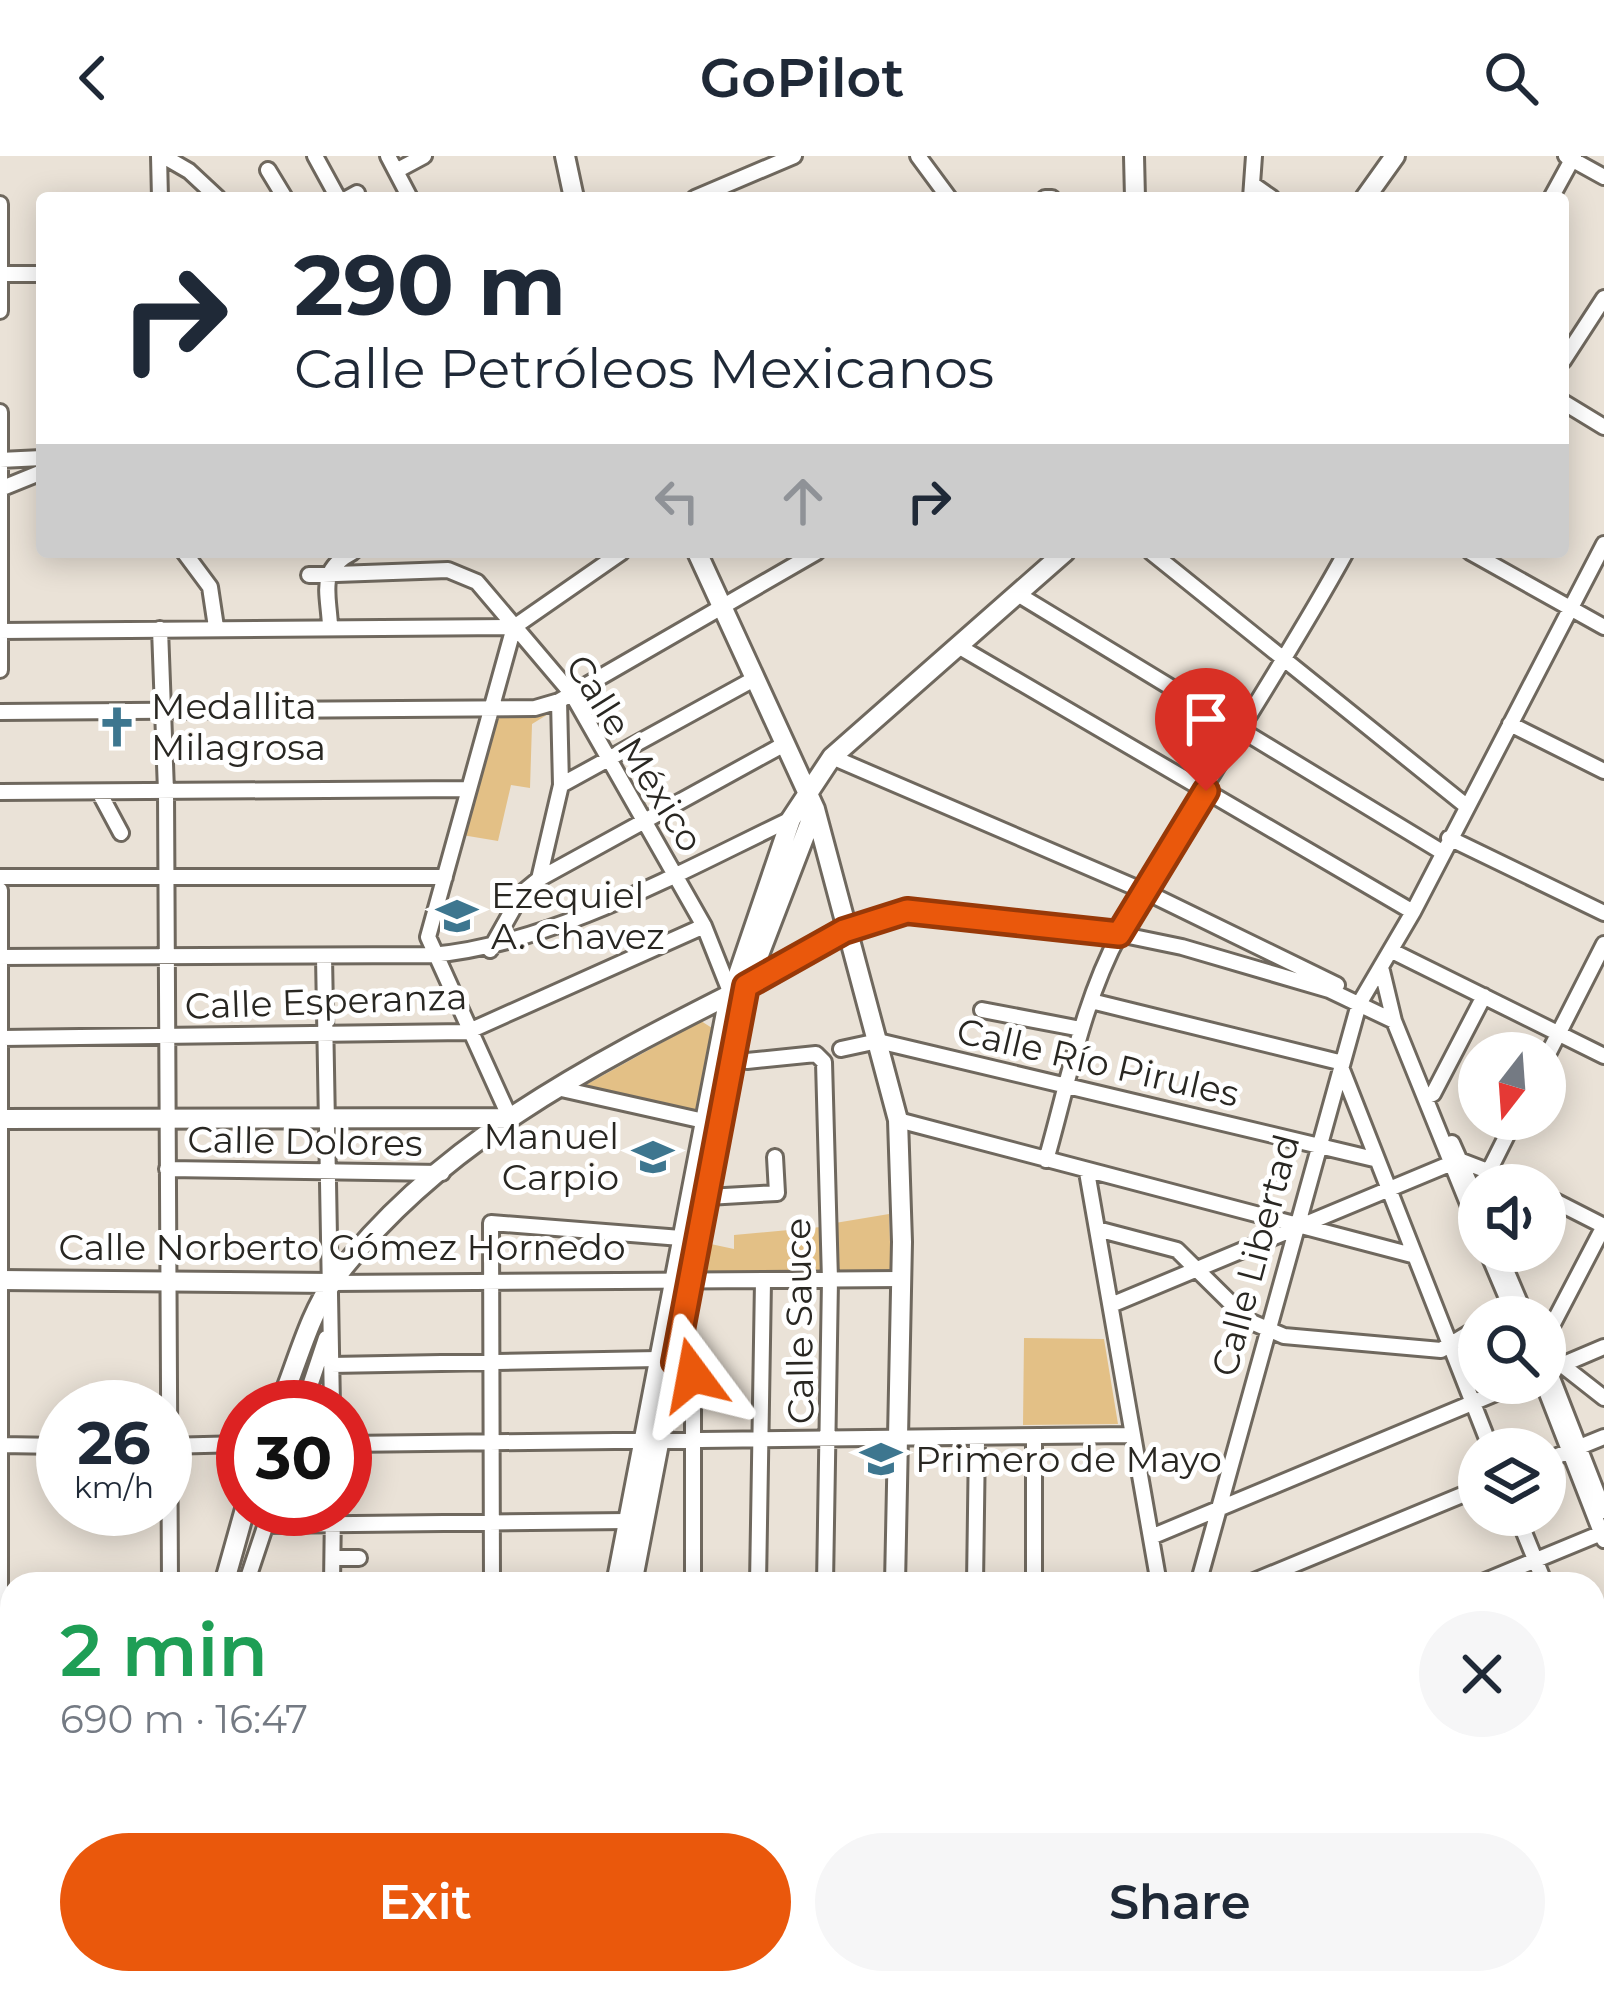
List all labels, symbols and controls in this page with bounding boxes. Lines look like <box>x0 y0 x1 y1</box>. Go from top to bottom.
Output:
icon: back <box>60 45 126 111</box>
text: GoPilot <box>700 45 904 111</box>
icon: search <box>1478 45 1544 111</box>
text: 290 m <box>294 234 566 336</box>
icon: right <box>96 240 252 396</box>
text: Calle Petróleos Mexicanos <box>294 336 994 402</box>
icon: left <box>644 468 710 534</box>
icon: ahead <box>770 468 836 534</box>
icon: right <box>896 468 962 534</box>
street label: Calle México <box>557 646 713 860</box>
pin <box>1155 668 1257 791</box>
place label: Medallita Milagrosa <box>151 684 326 769</box>
icon: arrive <box>1173 686 1239 752</box>
church icon: Medallita Milagrosa <box>94 704 140 750</box>
place label: Ezequiel A. Chavez <box>491 873 665 958</box>
school or university icon: Ezequiel A. Chavez <box>434 893 480 939</box>
street label: Calle Esperanza <box>184 974 468 1028</box>
street label: Calle Río Pirules <box>953 1008 1243 1116</box>
north arrow <box>1458 1032 1566 1140</box>
map controls <box>1458 1032 1566 1536</box>
place label: Manuel Carpio <box>483 1114 619 1199</box>
street label: Calle Dolores <box>187 1117 423 1165</box>
street label: Calle Libertad <box>1202 1129 1308 1381</box>
school or university icon: Manuel Carpio <box>630 1134 676 1180</box>
button: sound <box>1458 1164 1566 1272</box>
street label: Calle Sauce <box>775 1217 823 1425</box>
street label: Calle Norberto Gómez Hornedo <box>58 1225 626 1269</box>
button: search <box>1458 1296 1566 1404</box>
position arrow <box>630 1312 756 1438</box>
speed limit sign: 30 <box>216 1380 372 1536</box>
text: 26 <box>77 1406 151 1479</box>
button: layers <box>1458 1428 1566 1536</box>
school or university icon: Primero de Mayo <box>858 1436 904 1482</box>
place label: Primero de Mayo <box>915 1437 1222 1481</box>
text: km/h <box>74 1469 154 1506</box>
text: 2 min <box>60 1606 268 1694</box>
button: close <box>1419 1611 1545 1737</box>
text: 690 m · 16:47 <box>60 1695 308 1743</box>
button: Exit <box>60 1833 791 1971</box>
button: Share <box>815 1833 1545 1971</box>

